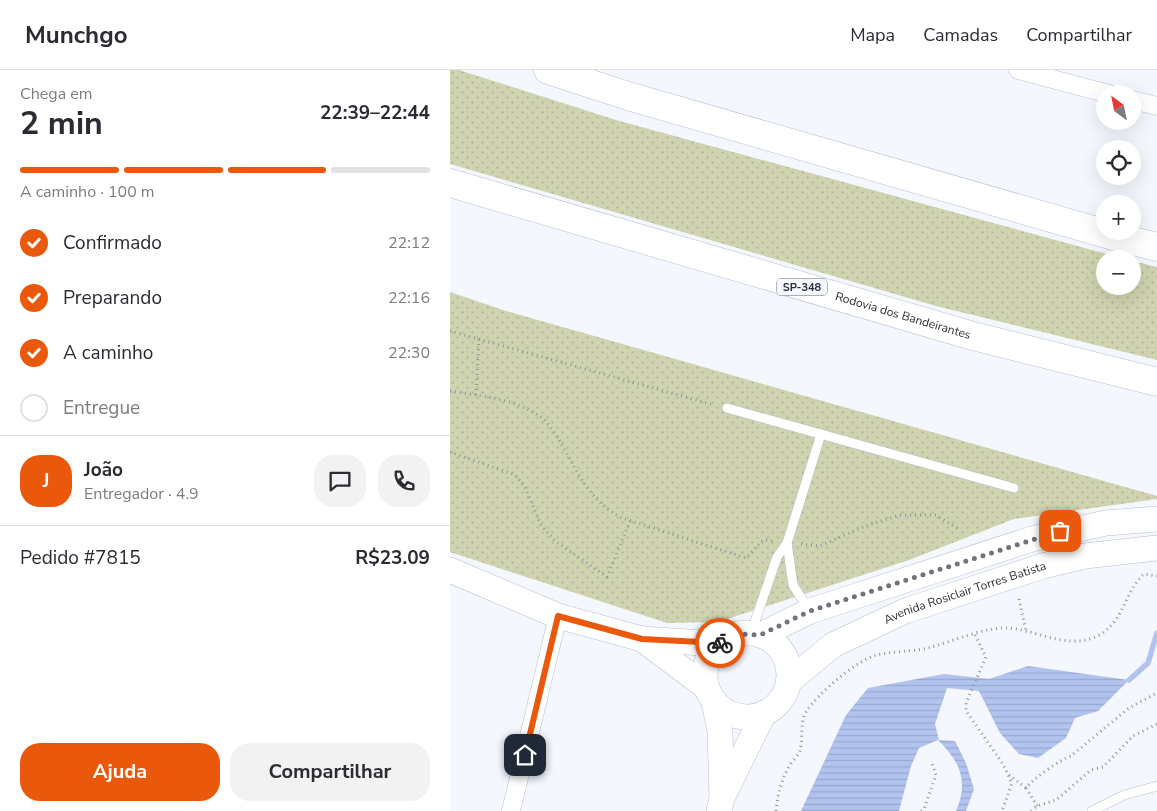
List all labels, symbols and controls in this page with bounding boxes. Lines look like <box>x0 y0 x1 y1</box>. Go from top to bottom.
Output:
text: Munchgo <box>25 19 127 51</box>
text: Mapa <box>850 23 895 47</box>
text: Camadas <box>923 23 998 47</box>
text: Compartilhar <box>1026 23 1132 47</box>
text: Chega em <box>20 83 93 105</box>
north arrow <box>1096 85 1141 130</box>
map controls <box>1096 85 1141 295</box>
text: 22:39–22:44 <box>320 100 430 126</box>
text: 2 min <box>20 102 103 145</box>
button: locate <box>1096 140 1141 185</box>
text: A caminho · 100 m <box>20 181 155 203</box>
button: + <box>1096 195 1141 240</box>
icon: check <box>20 229 48 257</box>
text: Confirmado <box>63 230 162 256</box>
text: 22:12 <box>388 232 430 254</box>
button: − <box>1096 250 1141 295</box>
road number: SP-348 <box>777 278 827 296</box>
icon: check <box>20 284 48 312</box>
text: Preparando <box>63 285 162 311</box>
text: 22:16 <box>388 287 430 309</box>
street label: Rodovia dos Bandeirantes <box>833 288 973 343</box>
icon: check <box>20 339 48 367</box>
text: A caminho <box>63 340 153 366</box>
text: 22:30 <box>388 342 430 364</box>
text: Entregue <box>63 395 140 421</box>
button: chat <box>314 455 366 507</box>
button: phone <box>378 455 430 507</box>
text: João <box>84 457 123 483</box>
text: J <box>43 468 49 494</box>
text: Entregador · 4.9 <box>84 483 199 505</box>
pin <box>1039 510 1081 552</box>
icon: bag <box>1046 517 1074 545</box>
text: Pedido #7815 <box>20 545 141 571</box>
text: R$23.09 <box>355 545 430 571</box>
street label: Avenida Rosiclair Torres Batista <box>881 558 1048 628</box>
courier <box>695 618 745 668</box>
icon: bike <box>706 629 734 657</box>
pin <box>504 734 546 776</box>
icon: home <box>511 741 539 769</box>
button: Ajuda <box>20 743 220 801</box>
button: Compartilhar <box>230 743 430 801</box>

